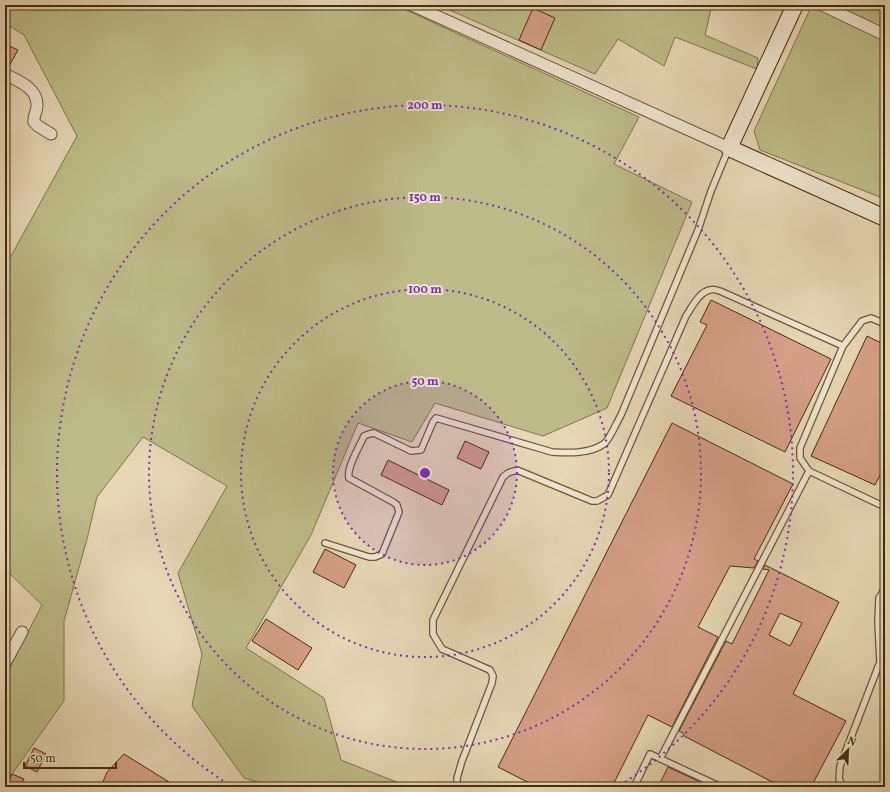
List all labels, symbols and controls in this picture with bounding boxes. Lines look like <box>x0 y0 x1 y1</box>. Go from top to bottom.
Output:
text: 200 m <box>407 98 443 114</box>
text: 150 m <box>409 190 441 206</box>
text: 100 m <box>408 282 442 298</box>
text: 50 m <box>411 374 439 390</box>
centre of rings <box>418 466 432 480</box>
north arrow <box>828 730 868 770</box>
text: N <box>845 734 858 751</box>
scale bar <box>24 744 116 770</box>
text: 50 m <box>30 751 56 767</box>

